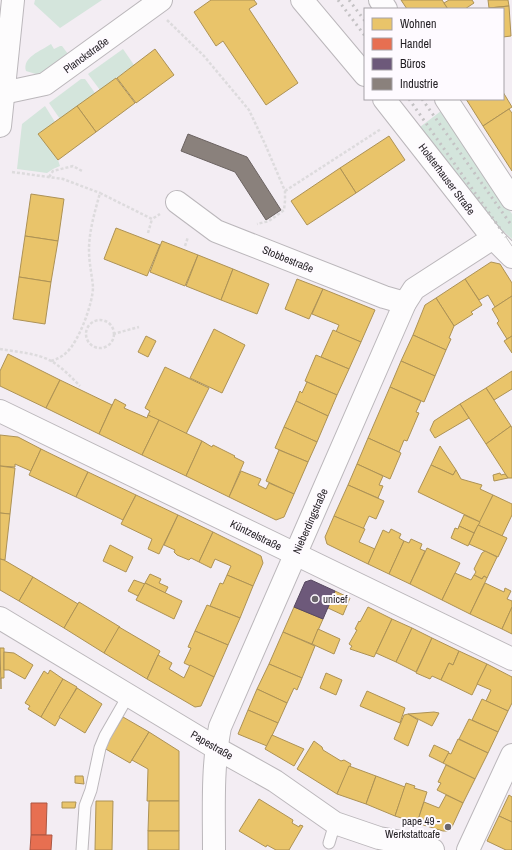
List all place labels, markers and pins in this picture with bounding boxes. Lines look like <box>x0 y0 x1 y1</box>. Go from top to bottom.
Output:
place label: unicef <box>323 592 348 606</box>
marker: unicef <box>310 594 320 604</box>
place label: pape 49 - Werkstattcafe <box>385 814 440 841</box>
marker: pape 49 - Werkstattcafe <box>443 822 453 832</box>

